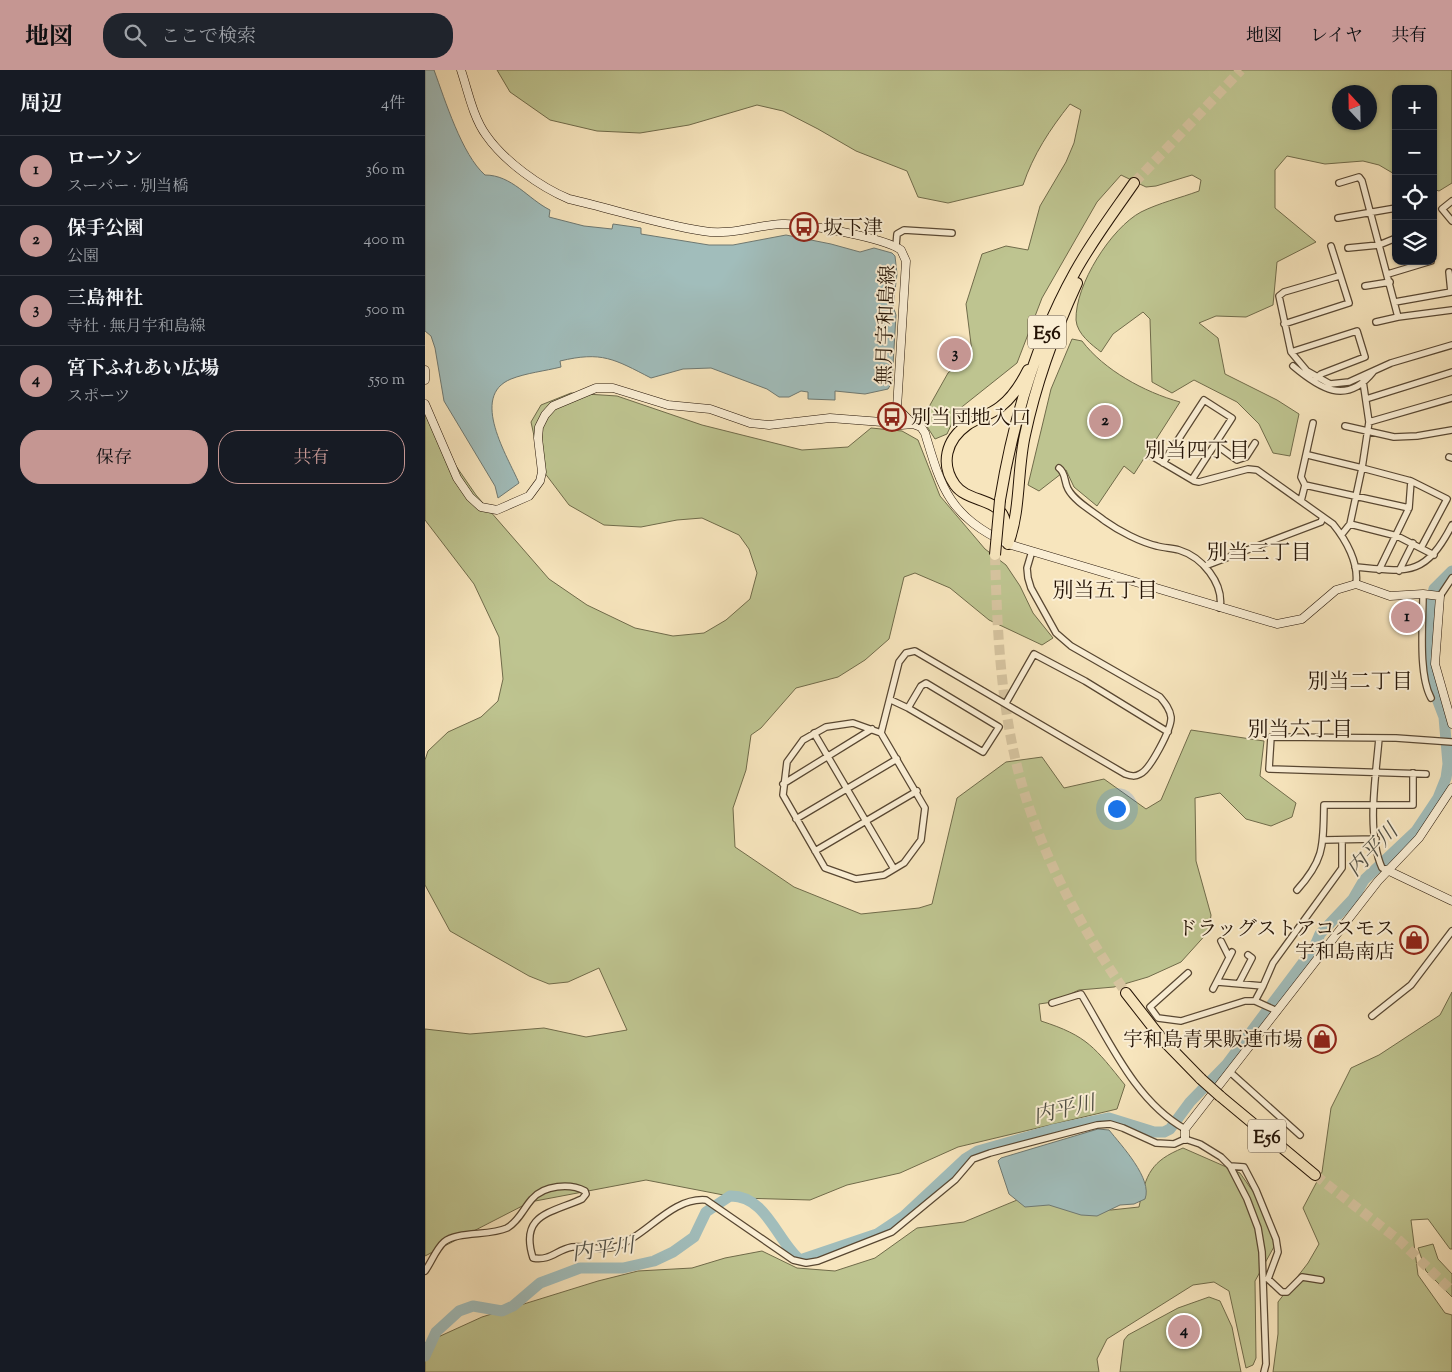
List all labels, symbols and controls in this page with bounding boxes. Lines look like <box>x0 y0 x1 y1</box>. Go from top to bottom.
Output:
search box <box>103 13 453 58</box>
text: 地図 <box>25 21 73 55</box>
icon: search <box>121 21 149 49</box>
text: ここで検索 <box>161 24 256 51</box>
text: 地図 <box>1246 24 1282 50</box>
text: レイヤ <box>1310 24 1363 50</box>
text: 共有 <box>1391 24 1427 50</box>
north arrow <box>1332 85 1377 130</box>
map controls <box>1392 85 1437 265</box>
button: + <box>1392 85 1437 130</box>
text: 周辺 <box>20 90 62 120</box>
text: 4件 <box>381 93 405 116</box>
button: − <box>1392 130 1437 175</box>
text: ローソン <box>67 146 142 173</box>
text: 1 <box>33 159 39 182</box>
text: 360 m <box>366 159 405 182</box>
button: locate <box>1392 175 1437 220</box>
text: スーパー · 別当橋 <box>67 176 188 199</box>
bus stop icon: 坂下津 <box>789 212 819 242</box>
place label: 坂下津 <box>823 215 883 244</box>
text: 保手公園 <box>67 216 143 243</box>
button: layers <box>1392 220 1437 265</box>
text: 2 <box>32 229 40 252</box>
text: 400 m <box>364 229 405 252</box>
text: 公園 <box>67 246 99 269</box>
street label: 無月宇和島線 <box>871 265 904 386</box>
text: 三島神社 <box>67 286 143 313</box>
text: 3 <box>33 299 39 322</box>
text: 500 m <box>366 299 405 322</box>
text: 寺社 · 無月宇和島線 <box>67 316 206 339</box>
road number: E56 <box>1028 316 1066 348</box>
pin: 3 <box>939 335 971 373</box>
text: 宮下ふれあい広場 <box>67 356 219 383</box>
text: 4 <box>32 369 40 392</box>
text: 550 m <box>369 369 405 392</box>
text: スポーツ <box>67 386 130 409</box>
bus stop icon: 別当団地入口 <box>877 402 907 432</box>
pin: 2 <box>1089 402 1121 440</box>
place label: 別当団地入口 <box>911 405 1031 434</box>
button: 保存 <box>20 430 208 484</box>
button: 共有 <box>218 430 405 484</box>
district label: 別当四丁目 <box>1145 437 1250 467</box>
district label: 別当三丁目 <box>1207 539 1312 569</box>
district label: 別当五丁目 <box>1053 577 1158 607</box>
pin: 1 <box>1391 598 1423 636</box>
district label: 別当二丁目 <box>1308 668 1413 698</box>
district label: 別当六丁目 <box>1248 716 1353 746</box>
your location <box>1104 796 1130 822</box>
water label: 内平川 <box>1341 817 1407 884</box>
place label: ドラッグストアコスモス 宇和島南店 <box>1177 916 1395 968</box>
shop icon: ドラッグストアコスモス 宇和島南店 <box>1399 925 1429 955</box>
shop icon: 宇和島青果販連市場 <box>1307 1024 1337 1054</box>
place label: 宇和島青果販連市場 <box>1123 1027 1303 1056</box>
water label: 内平川 <box>1030 1089 1100 1133</box>
road number: E56 <box>1248 1120 1286 1152</box>
water label: 内平川 <box>570 1231 639 1270</box>
pin: 4 <box>1168 1312 1200 1350</box>

